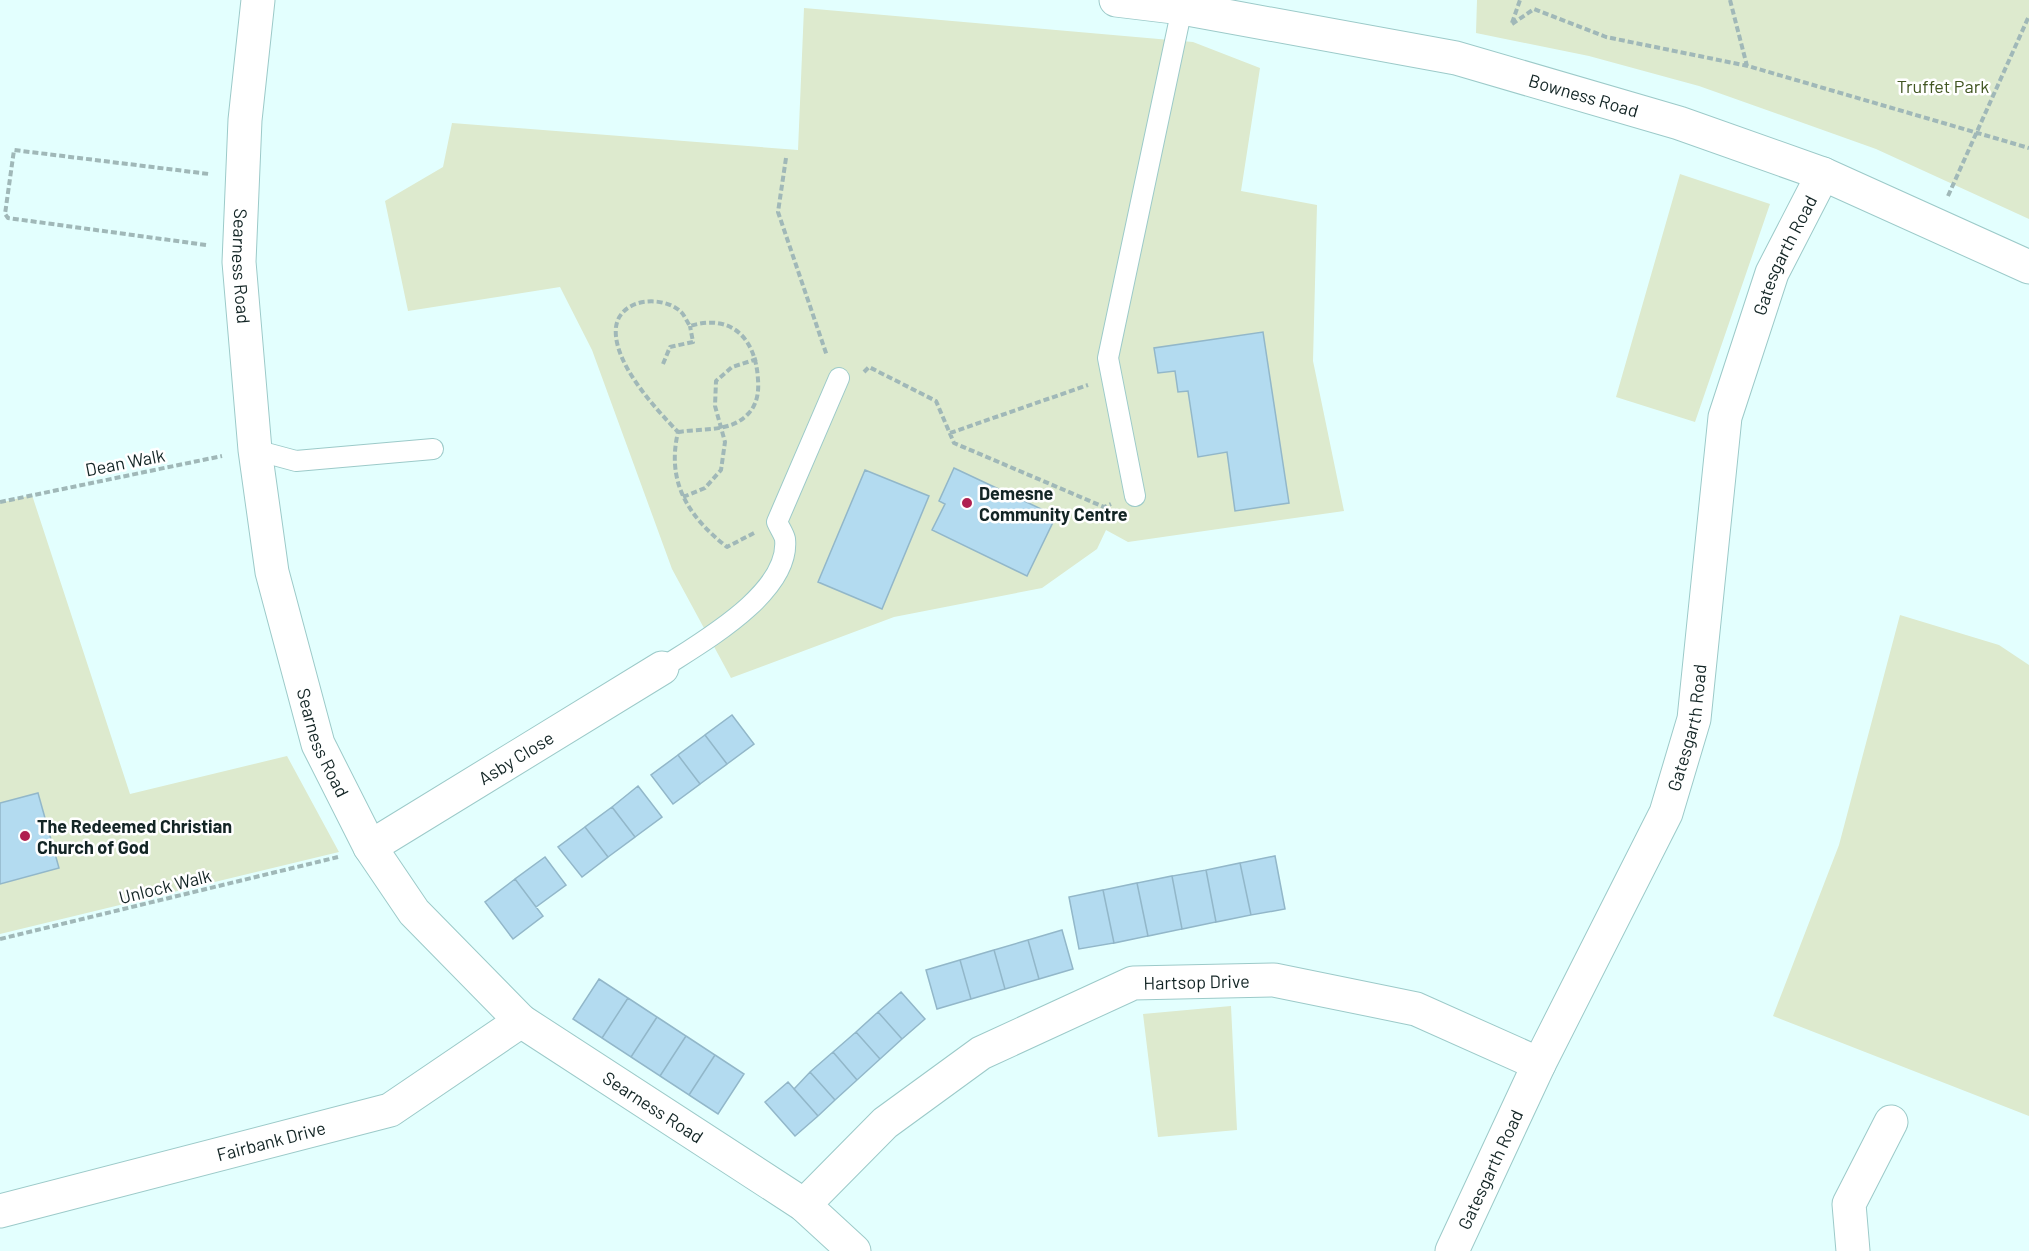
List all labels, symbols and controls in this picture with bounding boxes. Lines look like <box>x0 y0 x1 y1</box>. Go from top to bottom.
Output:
street label: Bowness Road <box>1526 69 1641 122</box>
park label: Truffet Park <box>1897 75 1989 97</box>
street label: Gatesgarth Road <box>1748 191 1821 318</box>
street label: Searness Road <box>228 208 255 325</box>
street label: Dean Walk <box>83 444 167 480</box>
place label: Demesne Community Centre <box>979 482 1128 525</box>
marker: Demesne Community Centre <box>960 496 974 510</box>
street label: Gatesgarth Road <box>1662 663 1711 794</box>
street label: Searness Road <box>293 686 354 801</box>
street label: Asby Close <box>474 726 558 789</box>
place label: The Redeemed Christian Church of God <box>37 815 232 858</box>
marker: The Redeemed Christian Church of God <box>18 829 32 843</box>
street label: Unlock Walk <box>116 864 214 908</box>
street label: Hartsop Drive <box>1143 970 1250 994</box>
street label: Searness Road <box>599 1066 707 1148</box>
street label: Gatesgarth Road <box>1453 1106 1527 1233</box>
street label: Fairbank Drive <box>214 1116 328 1165</box>

